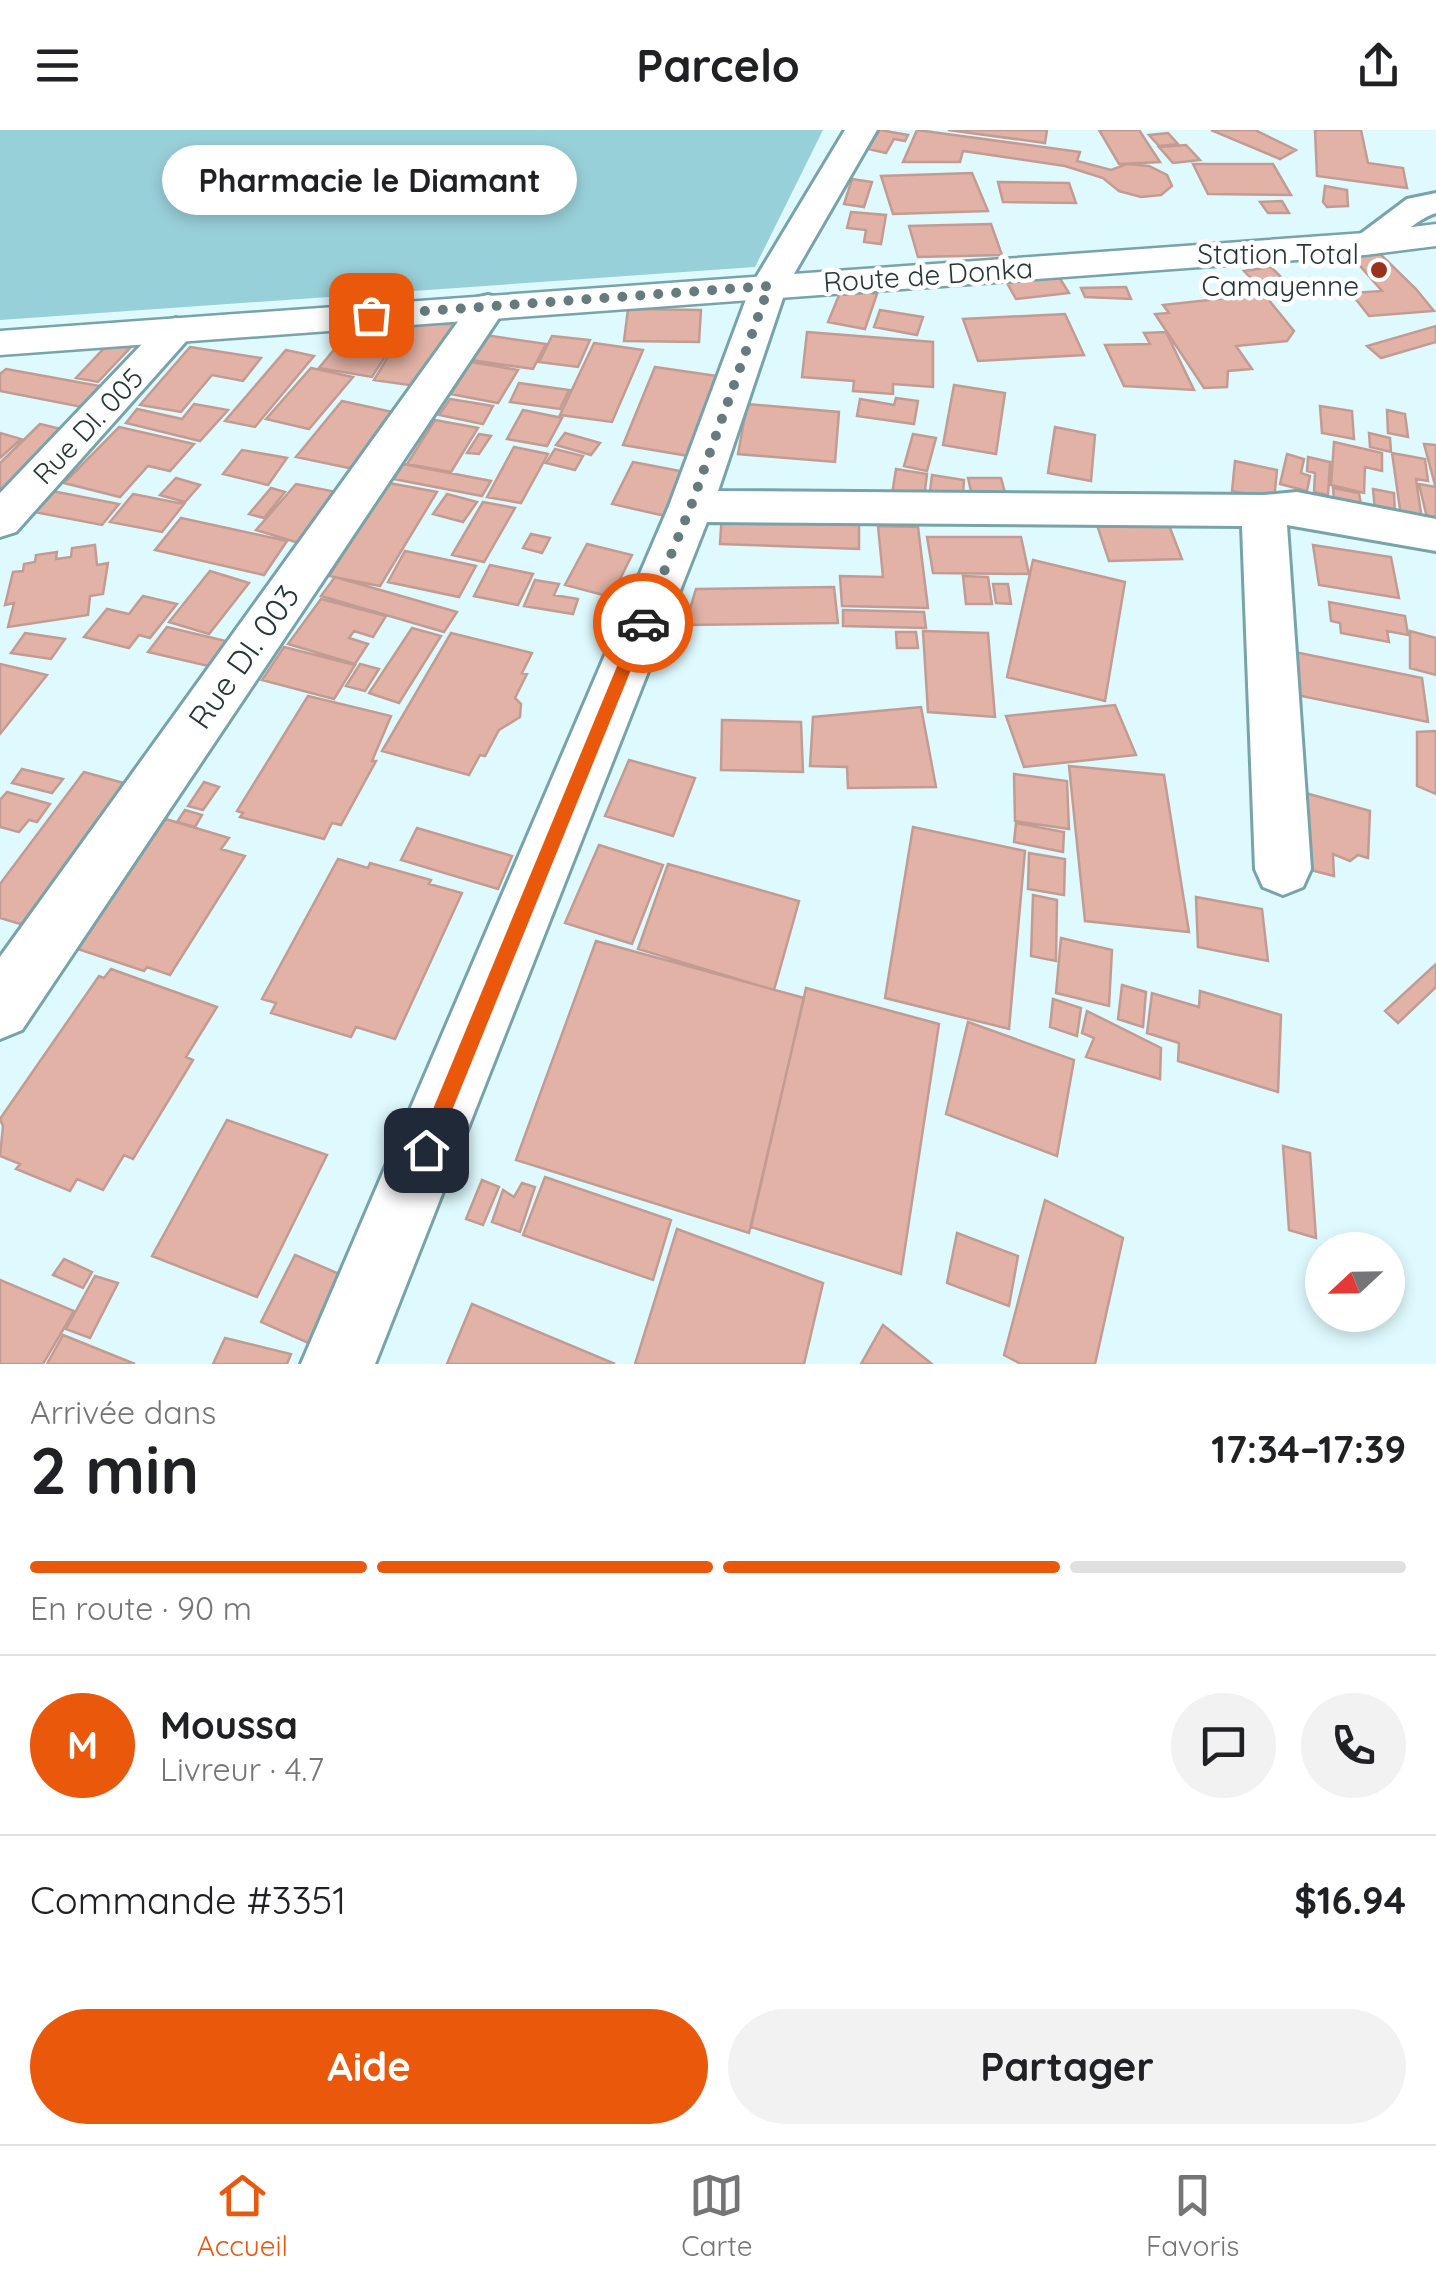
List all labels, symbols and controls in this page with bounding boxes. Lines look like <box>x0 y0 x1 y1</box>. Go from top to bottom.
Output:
text: Parcelo <box>636 37 800 93</box>
icon: menu <box>30 38 85 93</box>
icon: share <box>1351 38 1406 93</box>
callout: Pharmacie le Diamant <box>164 145 578 215</box>
text: Pharmacie le Diamant <box>198 160 541 200</box>
place label: Station Total Camayenne <box>1197 236 1359 303</box>
street label: Route de Donka <box>822 250 1034 299</box>
marker: Station Total Camayenne <box>1368 259 1390 281</box>
pin <box>329 273 414 358</box>
icon: bag <box>344 288 399 343</box>
street label: Rue DI. 005 <box>25 360 150 491</box>
courier <box>593 573 693 673</box>
street label: Rue DI. 003 <box>179 577 307 736</box>
icon: car <box>616 596 671 651</box>
pin <box>384 1108 469 1193</box>
icon: home <box>399 1123 454 1178</box>
north arrow <box>1305 1232 1405 1332</box>
map controls <box>1305 1232 1405 1332</box>
text: Arrivée dans <box>30 1392 216 1432</box>
text: 17:34–17:39 <box>1211 1425 1406 1473</box>
text: 2 min <box>30 1429 199 1510</box>
text: En route · 90 m <box>30 1588 252 1628</box>
button: chat <box>1171 1693 1276 1798</box>
button: phone <box>1301 1693 1406 1798</box>
text: Moussa <box>160 1701 298 1749</box>
text: M <box>67 1721 98 1769</box>
text: Livreur · 4.7 <box>160 1749 324 1789</box>
text: Commande #3351 <box>30 1876 346 1924</box>
text: $16.94 <box>1294 1876 1406 1924</box>
button: Aide <box>30 2009 708 2124</box>
button: Partager <box>728 2009 1406 2124</box>
tab: Accueil <box>197 2168 288 2263</box>
tab: Carte <box>681 2168 753 2263</box>
tab: Favoris <box>1146 2168 1239 2263</box>

